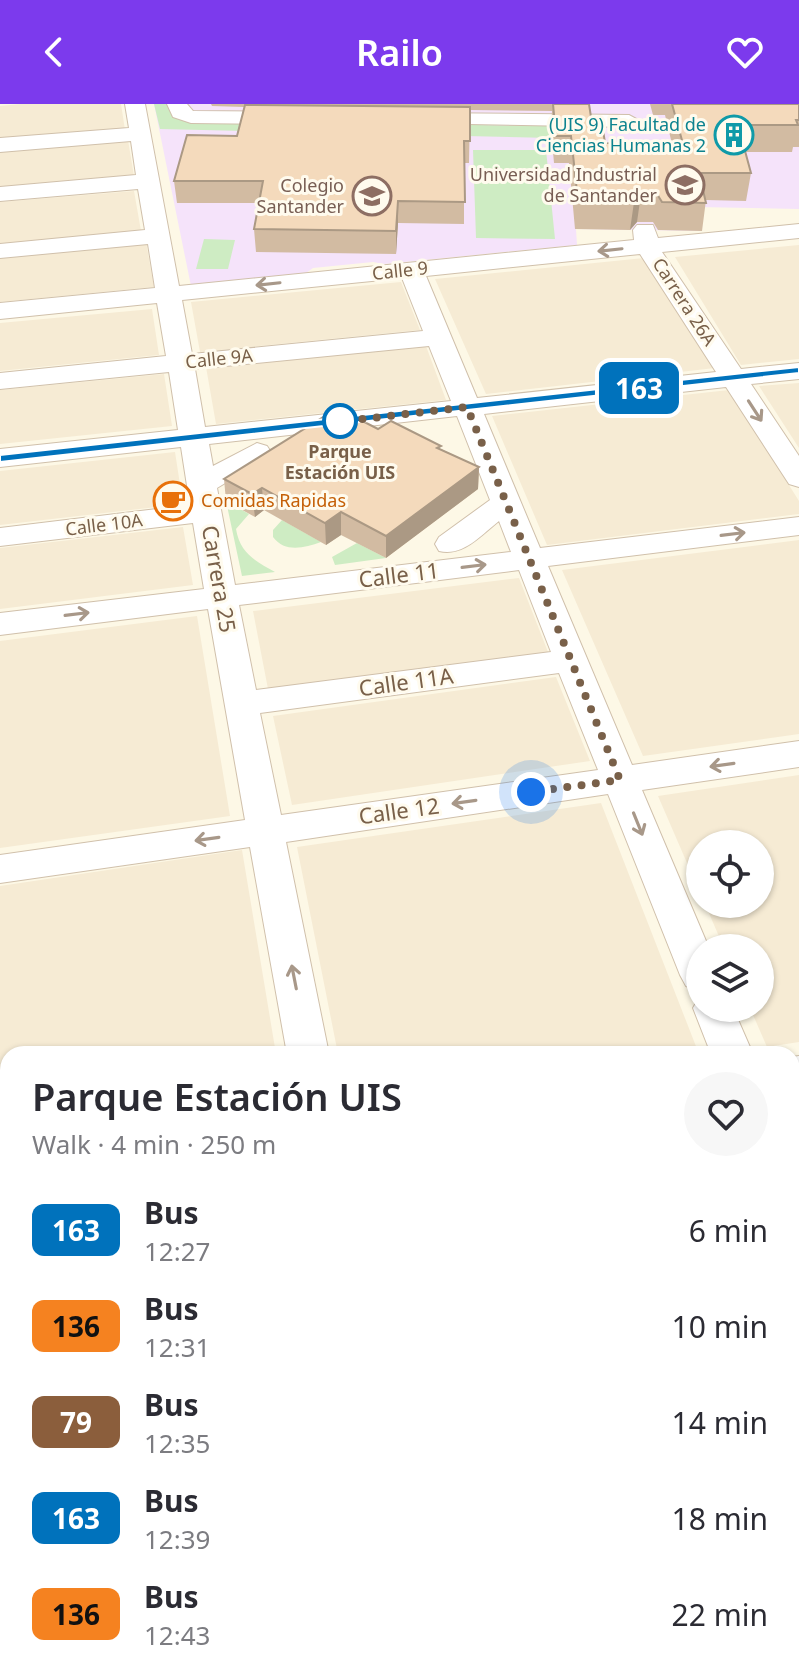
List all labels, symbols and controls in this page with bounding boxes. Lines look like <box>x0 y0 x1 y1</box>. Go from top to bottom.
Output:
text: Railo <box>356 28 443 77</box>
icon: back <box>32 30 76 74</box>
icon: heart <box>723 30 767 74</box>
place label: (UIS 9) Facultad de Ciencias Humanas 2 <box>536 112 706 157</box>
building icon: (UIS 9) Facultad de Ciencias Humanas 2 <box>713 114 755 156</box>
place label: Universidad Industrial de Santander <box>470 162 658 207</box>
school or university icon: Universidad Industrial de Santander <box>664 164 706 206</box>
place label: Colegio Santander <box>257 173 345 218</box>
school or university icon: Colegio Santander <box>351 175 393 217</box>
one-way arrow <box>597 243 624 258</box>
street label: Carrera 26A <box>648 253 722 350</box>
street label: Calle 9 <box>371 255 429 285</box>
one-way arrow <box>255 277 282 292</box>
street label: Calle 9A <box>184 342 254 373</box>
line badge: 163 <box>593 362 685 414</box>
text: 163 <box>615 369 663 407</box>
one-way arrow <box>747 400 764 422</box>
marker: Parque Estación UIS <box>323 404 357 438</box>
place label: Parque Estación UIS <box>285 439 395 484</box>
cafe icon: Comidas Rapidas <box>152 480 194 522</box>
place label: Comidas Rapidas <box>201 488 346 512</box>
street label: Calle 10A <box>64 507 144 541</box>
street label: Carrera 25 <box>196 523 244 635</box>
one-way arrow <box>719 526 745 541</box>
street label: Calle 11 <box>357 554 441 594</box>
one-way arrow <box>461 558 487 573</box>
one-way arrow <box>64 606 90 621</box>
street label: Calle 11A <box>357 659 456 702</box>
one-way arrow <box>710 758 735 773</box>
your location <box>511 772 551 812</box>
street label: Calle 12 <box>357 790 441 830</box>
one-way arrow <box>452 795 478 810</box>
one-way arrow <box>632 811 646 836</box>
map controls <box>686 830 774 1022</box>
button: locate <box>686 830 774 918</box>
one-way arrow <box>195 832 220 847</box>
button: layers <box>686 934 774 1022</box>
one-way arrow <box>285 965 300 991</box>
text: Parque Estación UIS <box>32 1070 402 1122</box>
button: heart <box>684 1072 768 1156</box>
text: Walk · 4 min · 250 m <box>32 1126 276 1162</box>
text: Bus <box>144 1192 199 1233</box>
text: 6 min <box>689 1210 768 1251</box>
text: 163 <box>52 1211 100 1249</box>
text: 12:27 <box>144 1233 210 1269</box>
text: Bus <box>144 1288 199 1329</box>
text: 10 min <box>672 1306 768 1347</box>
text: 136 <box>52 1307 100 1345</box>
text: 12:31 <box>144 1329 210 1365</box>
text: Bus <box>144 1384 199 1425</box>
text: 14 min <box>672 1402 768 1443</box>
text: 79 <box>60 1403 92 1441</box>
text: 12:35 <box>144 1425 210 1461</box>
text: Bus <box>144 1480 199 1521</box>
text: 18 min <box>672 1498 768 1539</box>
text: 163 <box>52 1499 100 1537</box>
text: 12:39 <box>144 1521 210 1557</box>
text: Bus <box>144 1576 199 1617</box>
text: 22 min <box>672 1594 768 1635</box>
text: 136 <box>52 1595 100 1633</box>
text: 12:43 <box>144 1617 210 1653</box>

